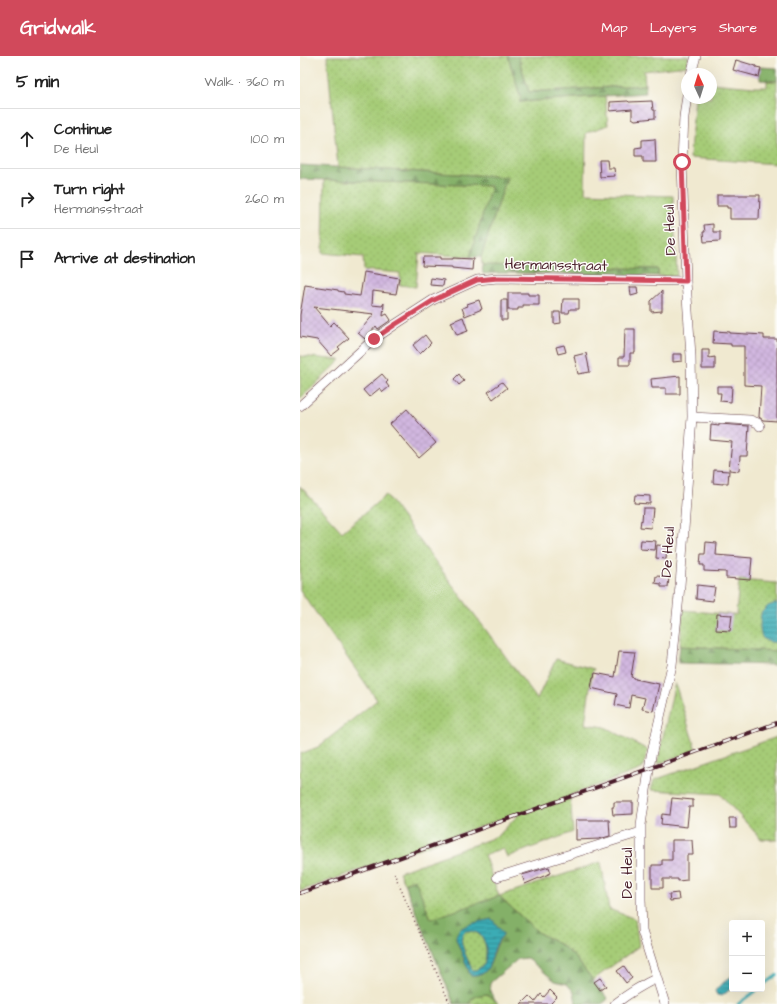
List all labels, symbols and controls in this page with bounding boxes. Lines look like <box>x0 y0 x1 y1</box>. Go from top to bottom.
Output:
text: Gridwalk <box>20 15 96 42</box>
text: Map <box>601 18 628 38</box>
text: Layers <box>650 18 697 38</box>
text: Share <box>719 18 757 38</box>
north arrow <box>681 68 717 104</box>
text: 5 min <box>16 70 59 94</box>
text: Walk · 360 m <box>205 73 284 91</box>
text: Continue <box>54 119 112 140</box>
icon: ahead <box>16 128 38 150</box>
text: 100 m <box>251 130 284 148</box>
text: De Heul <box>54 140 98 158</box>
route start <box>673 153 691 171</box>
text: Turn right <box>54 179 125 200</box>
icon: right <box>16 188 38 210</box>
text: 260 m <box>245 190 284 208</box>
text: Hermansstraat <box>54 200 143 218</box>
street label: De Heul <box>659 204 681 256</box>
icon: arrive <box>16 248 38 270</box>
text: Arrive at destination <box>54 248 195 269</box>
street label: Hermansstraat <box>504 254 608 276</box>
route end <box>365 330 383 348</box>
street label: De Heul <box>656 526 680 578</box>
street label: De Heul <box>617 847 638 899</box>
map controls <box>729 920 765 992</box>
button: + <box>729 920 765 956</box>
button: − <box>729 956 765 992</box>

